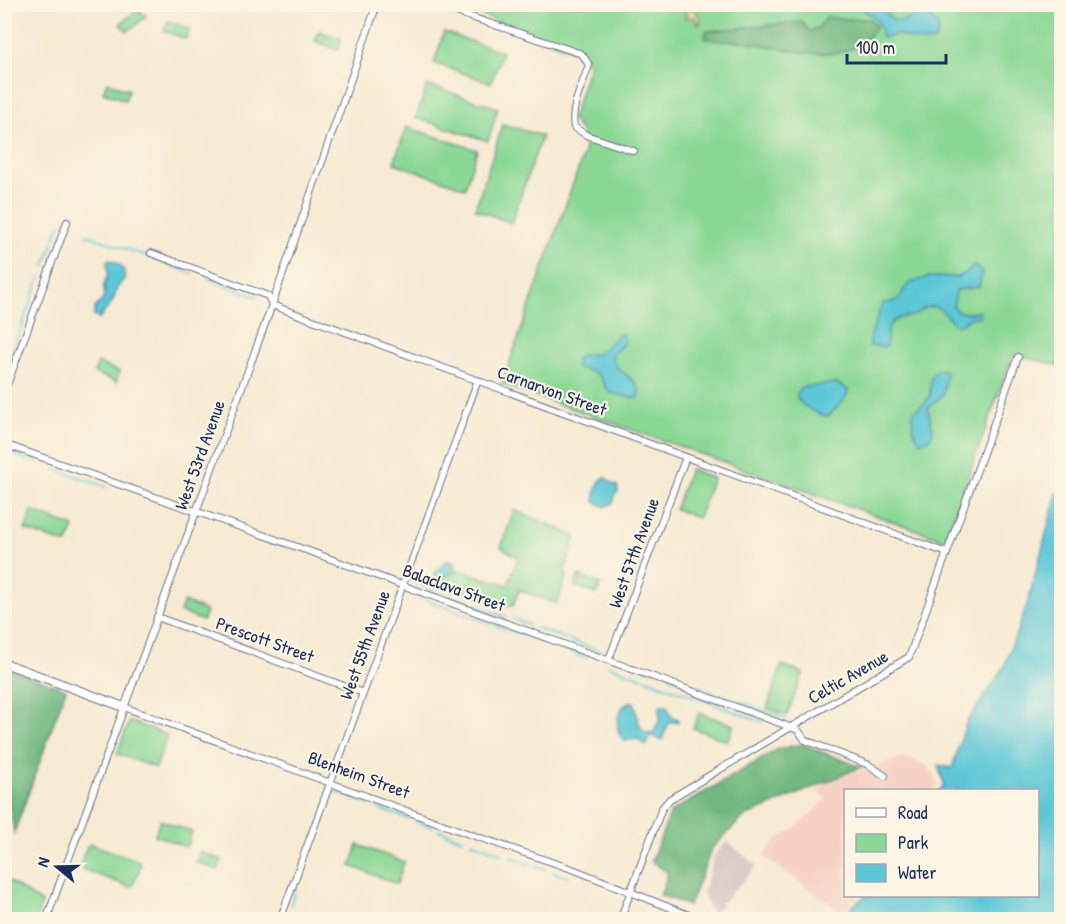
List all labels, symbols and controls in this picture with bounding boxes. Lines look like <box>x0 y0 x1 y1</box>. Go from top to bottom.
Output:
scale bar <box>847 27 946 65</box>
text: 100 m <box>856 35 895 60</box>
street label: Carnarvon Street <box>494 359 611 422</box>
street label: West 53rd Avenue <box>168 397 231 513</box>
street label: West 57th Avenue <box>602 494 665 611</box>
street label: Balaclava Street <box>400 557 510 618</box>
street label: West 55th Avenue <box>333 587 396 703</box>
street label: Prescott Street <box>213 610 318 669</box>
street label: Celtic Avenue <box>803 644 892 710</box>
street label: Blenheim Street <box>305 745 414 805</box>
legend <box>844 789 1039 897</box>
text: Road <box>898 800 928 825</box>
text: Park <box>898 830 929 855</box>
north arrow <box>27 837 87 897</box>
text: N <box>31 854 55 870</box>
text: Water <box>898 860 936 885</box>

